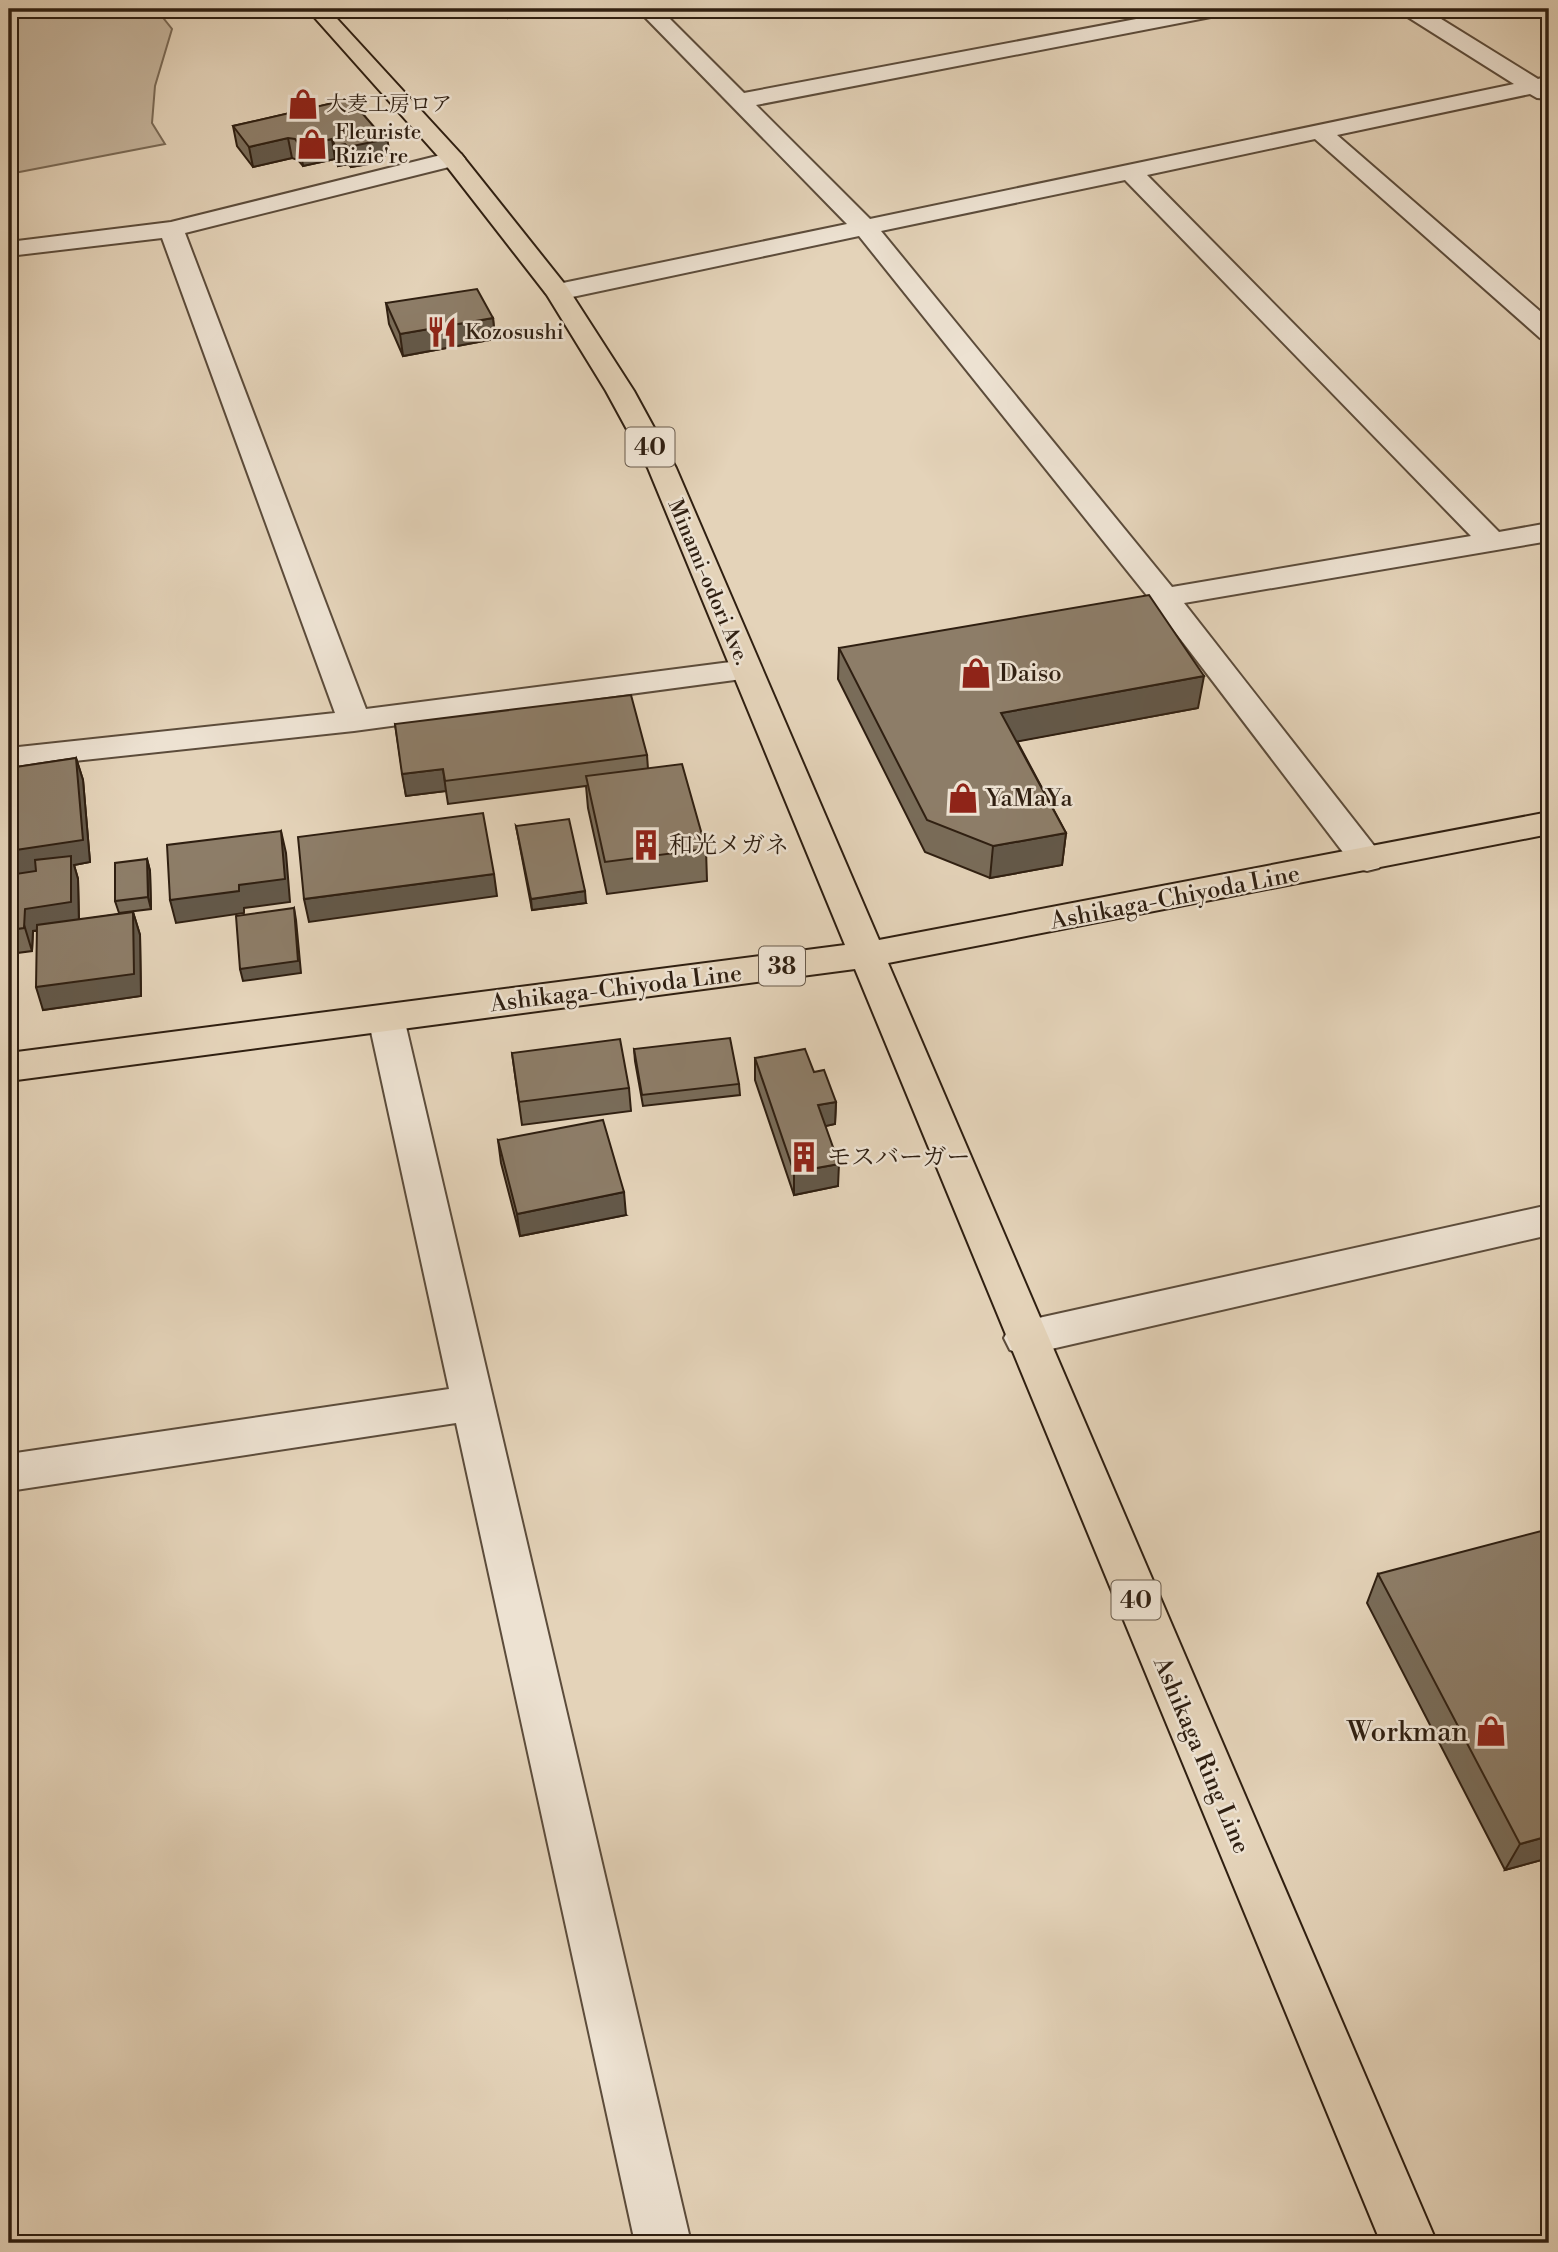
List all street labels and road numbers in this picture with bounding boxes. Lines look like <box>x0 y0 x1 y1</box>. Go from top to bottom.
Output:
road number: 40 <box>626 428 674 466</box>
street label: Minami-odori Ave. <box>661 496 755 669</box>
street label: Ashikaga-Chiyoda Line <box>1047 859 1302 937</box>
road number: 38 <box>759 946 805 986</box>
street label: Ashikaga-Chiyoda Line <box>487 959 744 1019</box>
road number: 40 <box>1112 1581 1160 1620</box>
street label: Ashikaga Ring Line <box>1146 1652 1256 1858</box>

